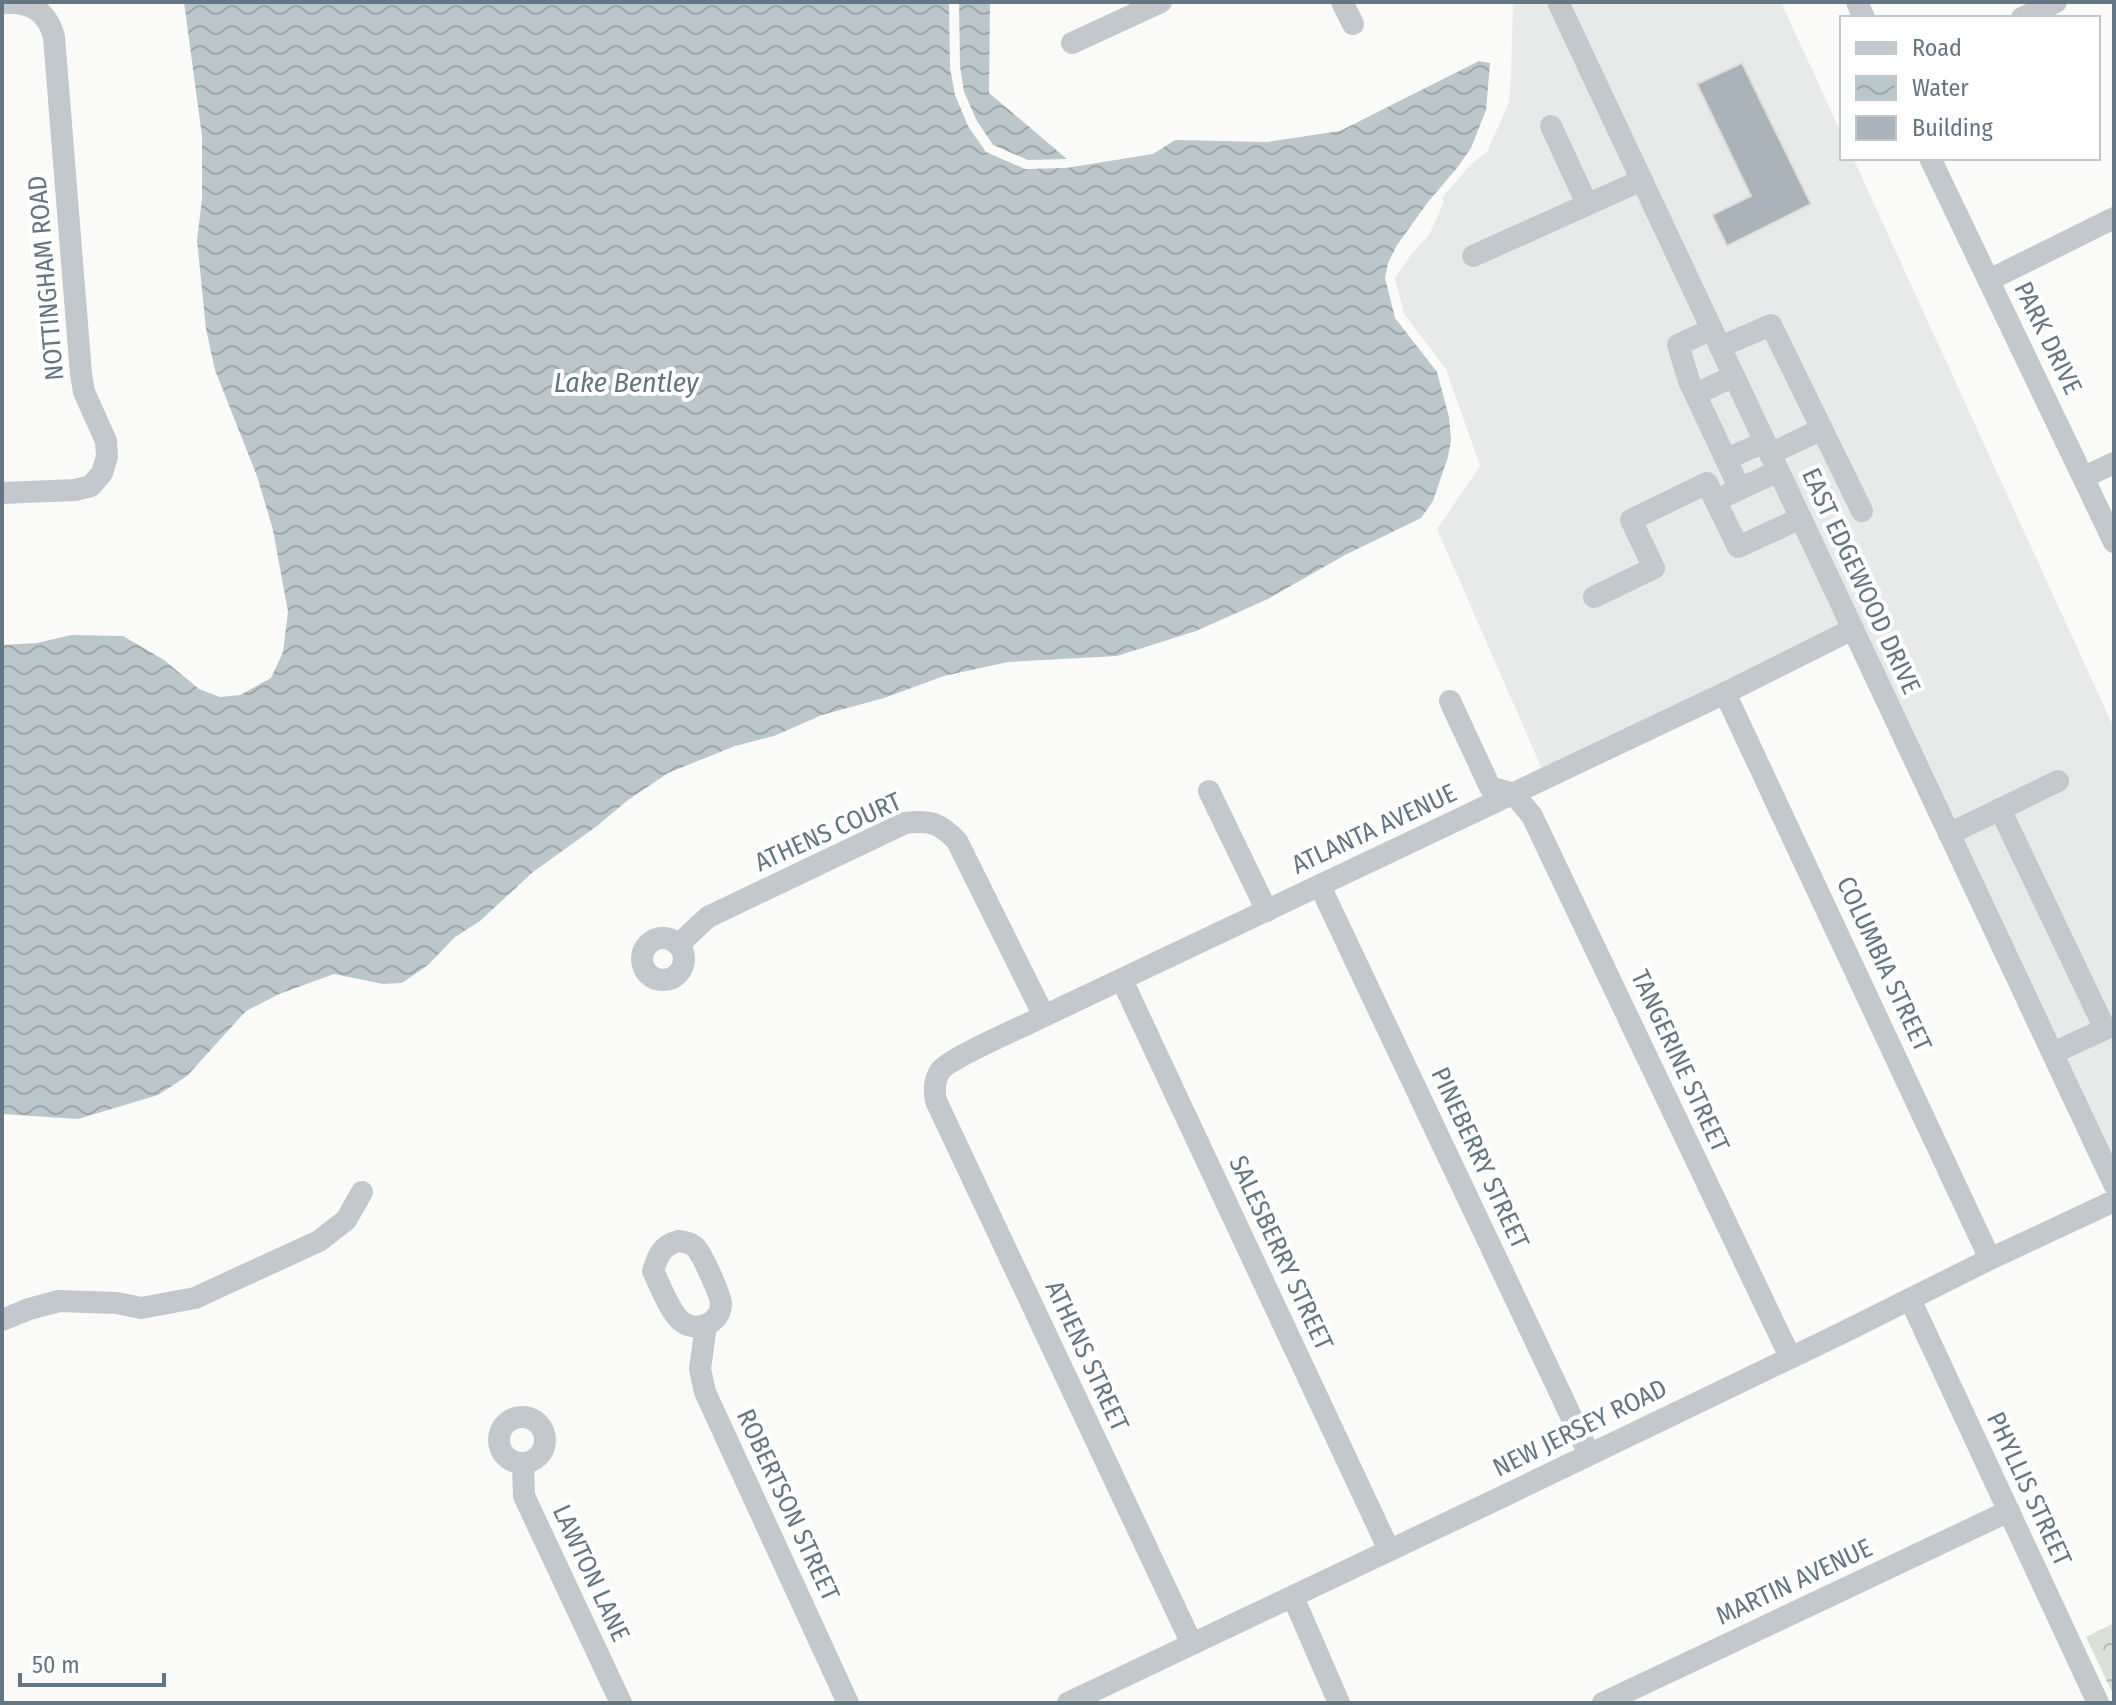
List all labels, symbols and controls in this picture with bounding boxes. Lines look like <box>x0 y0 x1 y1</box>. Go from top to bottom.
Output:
legend <box>1840 16 2100 160</box>
text: Road <box>1912 34 1962 62</box>
text: Water <box>1912 74 1969 102</box>
text: Building <box>1912 114 1994 142</box>
street label: NOTTINGHAM ROAD <box>22 174 70 382</box>
street label: PARK DRIVE <box>2007 277 2089 399</box>
water label: Lake Bentley <box>554 366 700 399</box>
street label: EAST EDGEWOOD DRIVE <box>1795 463 1927 699</box>
street label: ATLANTA AVENUE <box>1287 777 1461 881</box>
street label: ATHENS COURT <box>750 786 906 878</box>
street label: COLUMBIA STREET <box>1830 872 1938 1056</box>
street label: TANGERINE STREET <box>1624 965 1736 1157</box>
street label: PINEBERRY STREET <box>1424 1062 1536 1254</box>
street label: SALESBERRY STREET <box>1222 1151 1340 1355</box>
street label: ATHENS STREET <box>1039 1276 1135 1436</box>
street label: NEW JERSEY ROAD <box>1488 1372 1672 1484</box>
street label: ROBERTSON STREET <box>730 1404 846 1606</box>
street label: PHYLLIS STREET <box>1980 1407 2078 1571</box>
street label: LAWTON LANE <box>546 1500 636 1646</box>
street label: MARTIN AVENUE <box>1711 1532 1877 1632</box>
scale bar <box>20 1637 164 1687</box>
text: 50 m <box>32 1651 80 1679</box>

